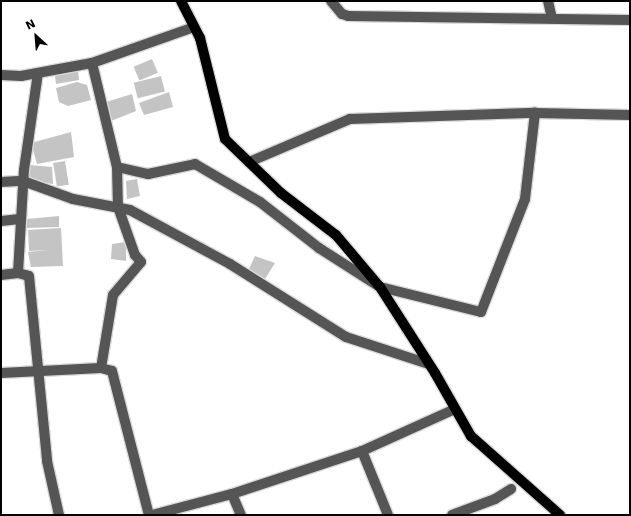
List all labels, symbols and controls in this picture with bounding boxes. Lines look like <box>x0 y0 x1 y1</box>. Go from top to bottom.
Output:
north arrow <box>16 16 56 56</box>
text: N <box>24 17 38 33</box>

